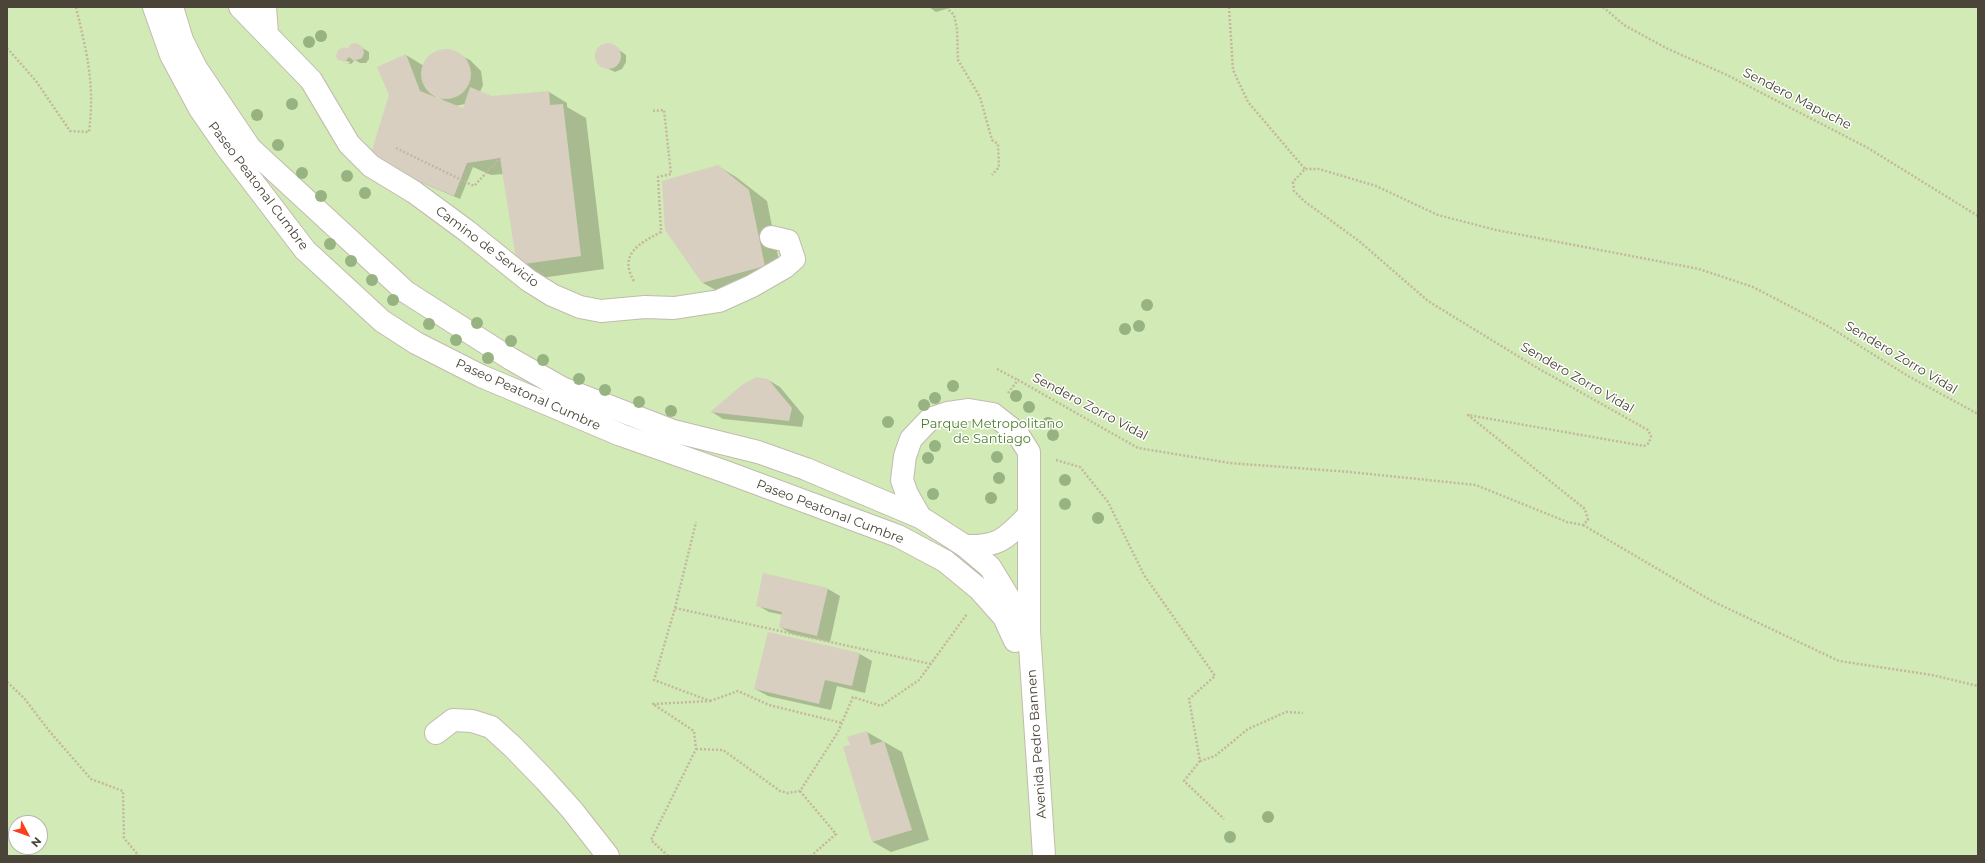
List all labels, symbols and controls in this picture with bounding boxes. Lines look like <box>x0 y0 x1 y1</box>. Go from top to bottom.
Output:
street label: Sendero Mapuche <box>1740 65 1854 133</box>
street label: Paseo Peatonal Cumbre <box>205 119 311 253</box>
street label: Camino de Servicio <box>432 203 542 291</box>
street label: Sendero Zorro Vidal <box>1842 318 1960 398</box>
street label: Sendero Zorro Vidal <box>1518 339 1636 417</box>
street label: Paseo Peatonal Cumbre <box>453 356 603 434</box>
street label: Sendero Zorro Vidal <box>1030 370 1150 444</box>
park label: Parque Metropolitano de Santiago <box>921 416 1063 447</box>
street label: Paseo Peatonal Cumbre <box>754 477 906 547</box>
street label: Avenida Pedro Bannen <box>1024 669 1050 819</box>
north arrow <box>8 815 48 855</box>
text: N <box>28 834 45 850</box>

